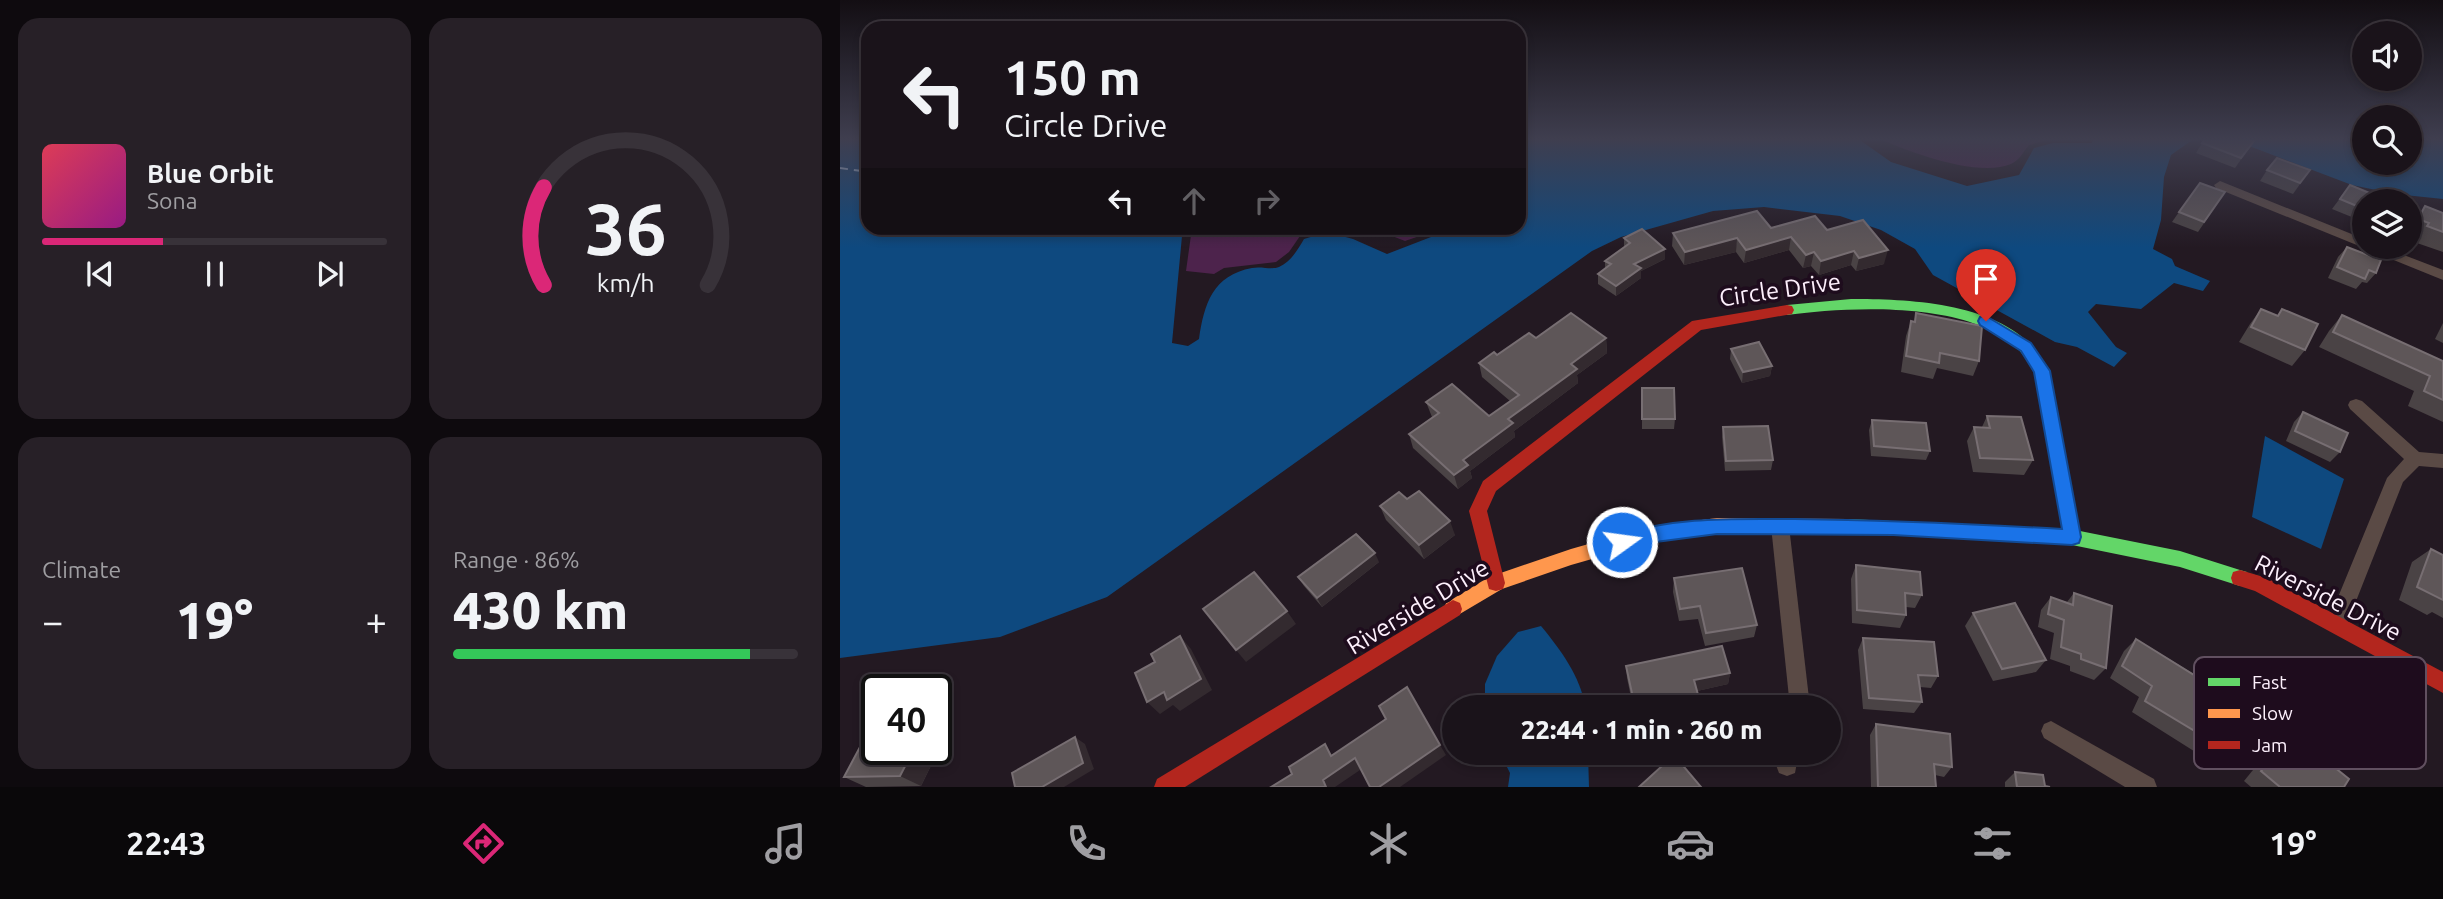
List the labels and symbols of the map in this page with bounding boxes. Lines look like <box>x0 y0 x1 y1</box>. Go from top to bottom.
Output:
pin <box>1956 249 2016 321</box>
street label: Circle Drive <box>1717 268 1842 311</box>
position arrow <box>1585 505 1659 579</box>
street label: Riverside Drive <box>2251 549 2406 646</box>
street label: Riverside Drive <box>1342 554 1494 659</box>
legend <box>2194 657 2426 769</box>
text: Fast <box>2252 671 2287 693</box>
speed limit sign: 40 <box>861 674 952 765</box>
text: Slow <box>2252 702 2293 724</box>
text: Jam <box>2252 734 2288 756</box>

